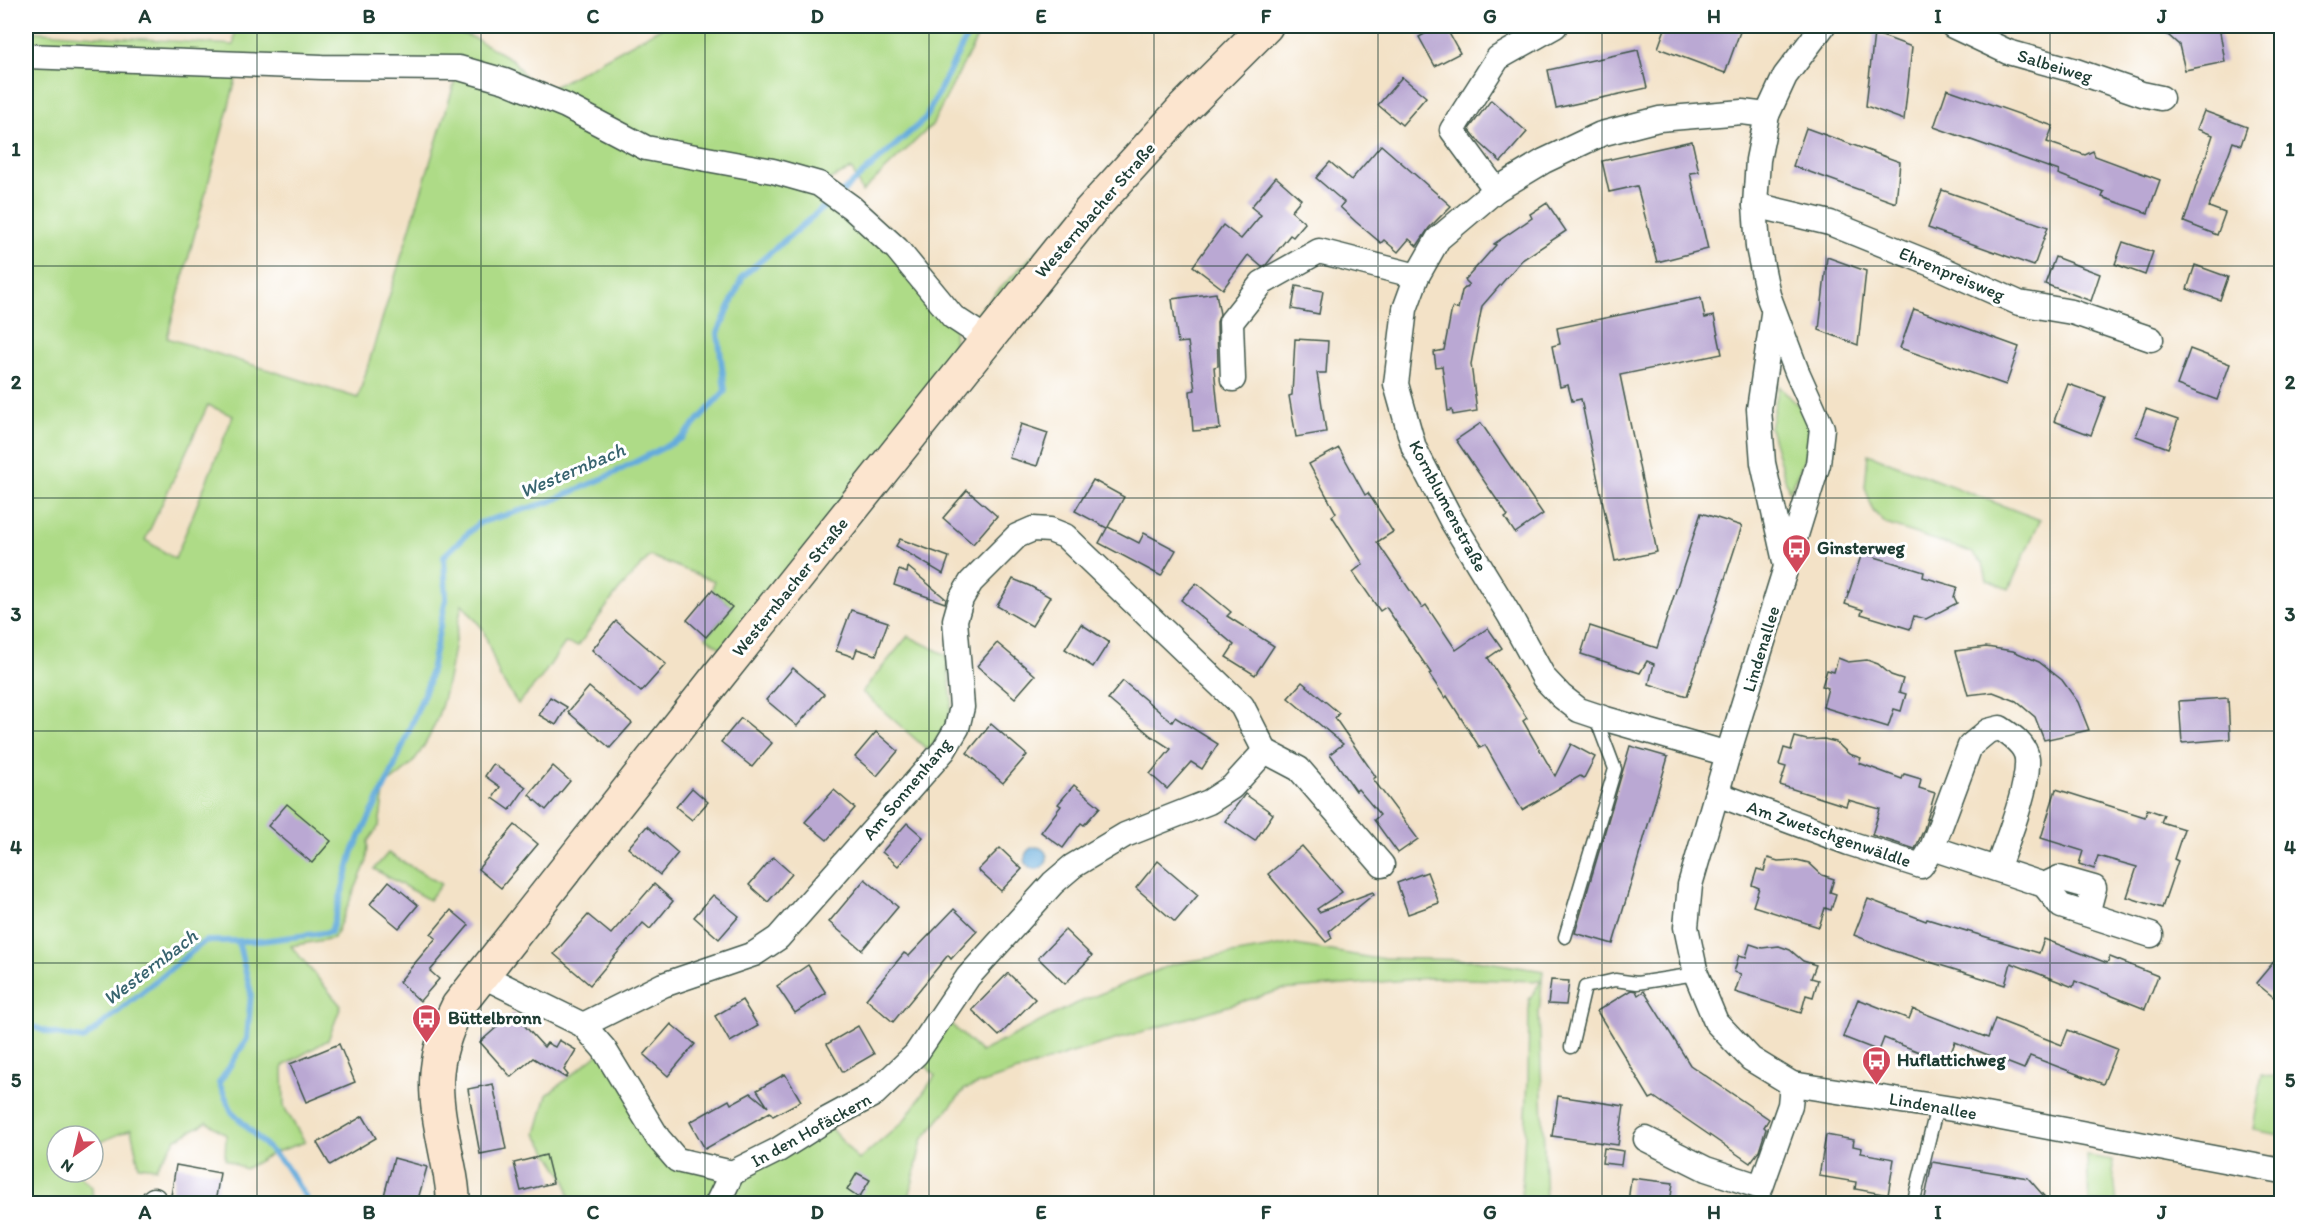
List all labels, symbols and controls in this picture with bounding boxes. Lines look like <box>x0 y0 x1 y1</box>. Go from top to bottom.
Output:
text: A <box>138 4 152 28</box>
text: B <box>363 4 376 28</box>
text: C <box>587 4 600 28</box>
text: D <box>810 4 824 28</box>
text: E <box>1035 4 1047 28</box>
text: F <box>1261 4 1272 28</box>
text: G <box>1483 4 1497 28</box>
text: H <box>1707 4 1721 28</box>
text: I <box>1934 4 1942 28</box>
text: J <box>2156 4 2167 28</box>
street label: Salbeiweg <box>2015 44 2096 88</box>
text: 1 <box>11 137 21 161</box>
text: 1 <box>2285 137 2295 161</box>
street label: Westernbacher Straße <box>1030 138 1160 282</box>
street label: Ehrenpreisweg <box>1896 242 2009 306</box>
text: 2 <box>11 370 22 394</box>
text: 2 <box>2285 370 2296 394</box>
street label: Kornblumenstraße <box>1404 436 1492 576</box>
water label: Westernbach <box>516 437 628 503</box>
street label: Westernbacher Straße <box>727 513 853 661</box>
bus stop icon: Ginsterweg <box>1780 532 1812 574</box>
place label: Ginsterweg <box>1817 537 1906 559</box>
text: 3 <box>11 602 22 626</box>
text: 3 <box>2285 602 2296 626</box>
street label: Lindenallee <box>1737 603 1785 695</box>
street label: Am Sonnenhang <box>858 733 957 845</box>
street label: Am Zwetschgenwäldle <box>1744 796 1914 872</box>
text: 4 <box>10 835 22 859</box>
text: 4 <box>2284 835 2296 859</box>
water label: Westernbach <box>98 924 202 1010</box>
bus stop icon: Büttelbronn <box>411 1002 443 1044</box>
place label: Büttelbronn <box>448 1007 542 1029</box>
bus stop icon: Huflattichweg <box>1860 1044 1892 1086</box>
place label: Huflattichweg <box>1897 1049 2006 1071</box>
text: 5 <box>11 1068 22 1092</box>
text: 5 <box>2285 1068 2296 1092</box>
street label: Lindenallee <box>1887 1087 1979 1125</box>
street label: In den Hofäckern <box>747 1088 875 1172</box>
north arrow <box>45 1124 105 1184</box>
text: N <box>57 1155 77 1177</box>
text: A <box>138 1200 152 1224</box>
text: B <box>363 1200 376 1224</box>
text: C <box>587 1200 600 1224</box>
text: D <box>810 1200 824 1224</box>
text: E <box>1035 1200 1047 1224</box>
text: F <box>1261 1200 1272 1224</box>
text: G <box>1483 1200 1497 1224</box>
text: H <box>1707 1200 1721 1224</box>
text: I <box>1934 1200 1942 1224</box>
text: J <box>2156 1200 2167 1224</box>

